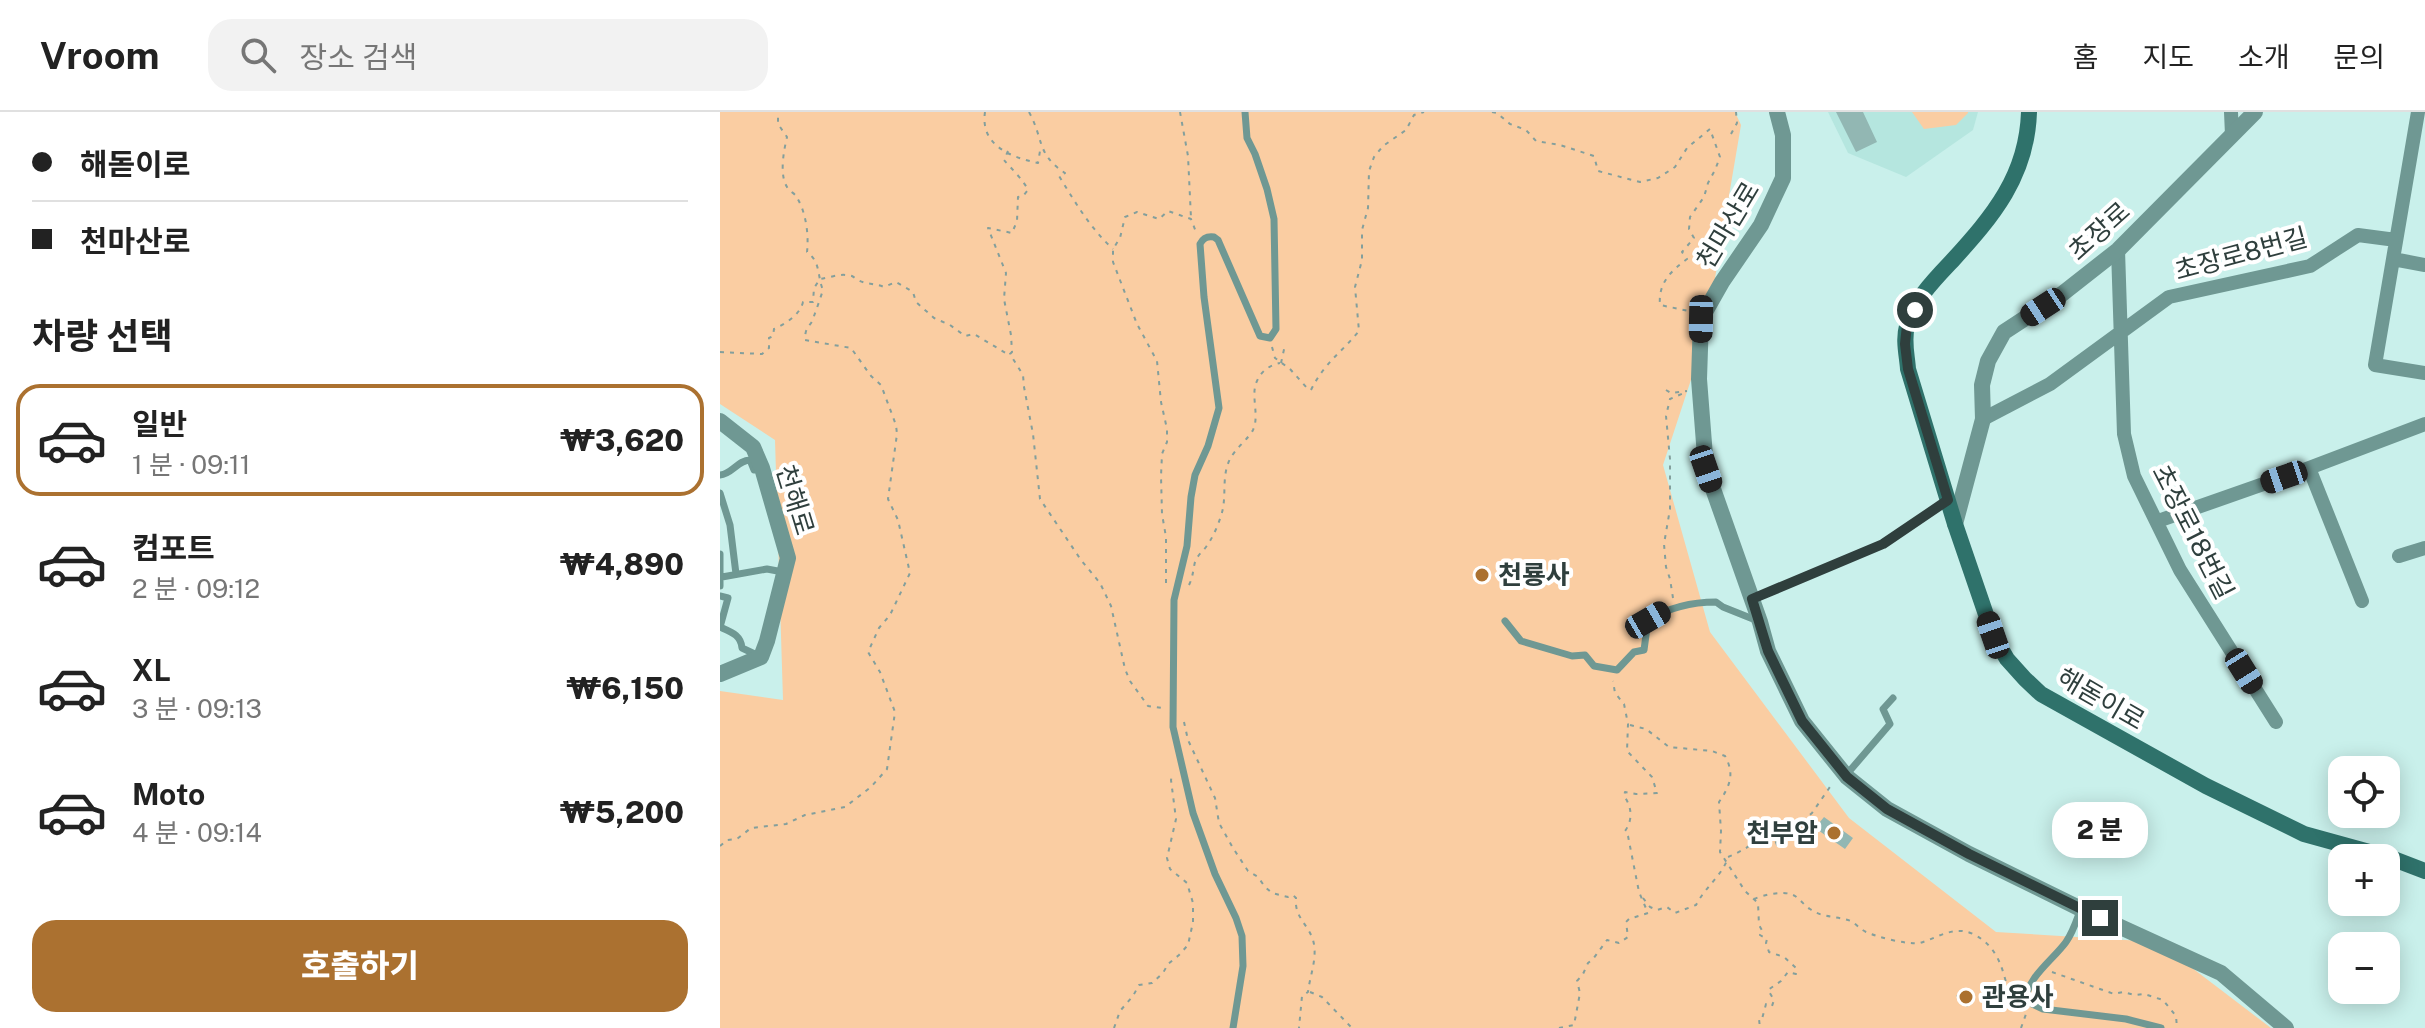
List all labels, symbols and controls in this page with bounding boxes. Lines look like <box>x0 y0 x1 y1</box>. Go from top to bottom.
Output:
search box <box>208 19 768 91</box>
text: Vroom <box>40 33 160 78</box>
icon: search <box>236 33 280 77</box>
text: 장소 검색 <box>300 39 417 75</box>
text: 홈 <box>2073 40 2098 73</box>
text: 지도 <box>2142 40 2194 73</box>
text: 소개 <box>2238 40 2289 73</box>
text: 문의 <box>2333 40 2385 73</box>
text: 해돋이로 <box>80 146 190 182</box>
street label: 천마산로 <box>1690 176 1765 274</box>
street label: 초장로 <box>2062 195 2136 266</box>
street label: 초장로8번길 <box>2171 221 2311 286</box>
text: 천마산로 <box>80 223 190 259</box>
car <box>2016 284 2070 330</box>
route start <box>1897 292 1933 328</box>
car <box>1689 295 1713 343</box>
text: 차량 선택 <box>32 315 173 357</box>
icon: car <box>36 404 108 476</box>
text: 일반 <box>132 406 187 442</box>
text: ₩3,620 <box>560 422 684 458</box>
car <box>1687 442 1725 496</box>
text: 1 분 · 09:11 <box>132 449 250 480</box>
car <box>2257 458 2311 496</box>
street label: 초장로18번길 <box>2146 459 2241 604</box>
street label: 천해로 <box>770 461 821 539</box>
icon: car <box>36 528 108 600</box>
text: 컴포트 <box>132 530 215 566</box>
text: ₩4,890 <box>560 546 684 582</box>
place label: 천룡사 <box>1498 559 1570 590</box>
marker: 천룡사 <box>1473 566 1491 584</box>
text: 2 분 · 09:12 <box>132 573 260 604</box>
car <box>1621 598 1675 642</box>
car <box>1974 608 2012 662</box>
car <box>2221 644 2267 698</box>
icon: car <box>36 652 108 724</box>
text: XL <box>132 652 171 688</box>
street label: 해돋이로 <box>2052 661 2150 736</box>
text: ₩6,150 <box>566 670 684 706</box>
text: 3 분 · 09:13 <box>132 693 262 724</box>
map controls <box>2328 756 2400 1004</box>
button: locate <box>2328 756 2400 828</box>
icon: car <box>36 776 108 848</box>
text: Moto <box>132 776 205 812</box>
text: ₩5,200 <box>560 794 684 830</box>
callout: 2 분 <box>2052 802 2148 858</box>
text: 2 분 <box>2077 814 2123 845</box>
text: 4 분 · 09:14 <box>132 817 262 848</box>
place label: 천부암 <box>1746 817 1818 848</box>
marker: 천부암 <box>1825 824 1843 842</box>
button: + <box>2328 844 2400 916</box>
route end <box>2082 900 2118 936</box>
button: 호출하기 <box>32 920 688 1012</box>
button: − <box>2328 932 2400 1004</box>
place label: 관용사 <box>1982 981 2054 1012</box>
marker: 관용사 <box>1957 988 1975 1006</box>

